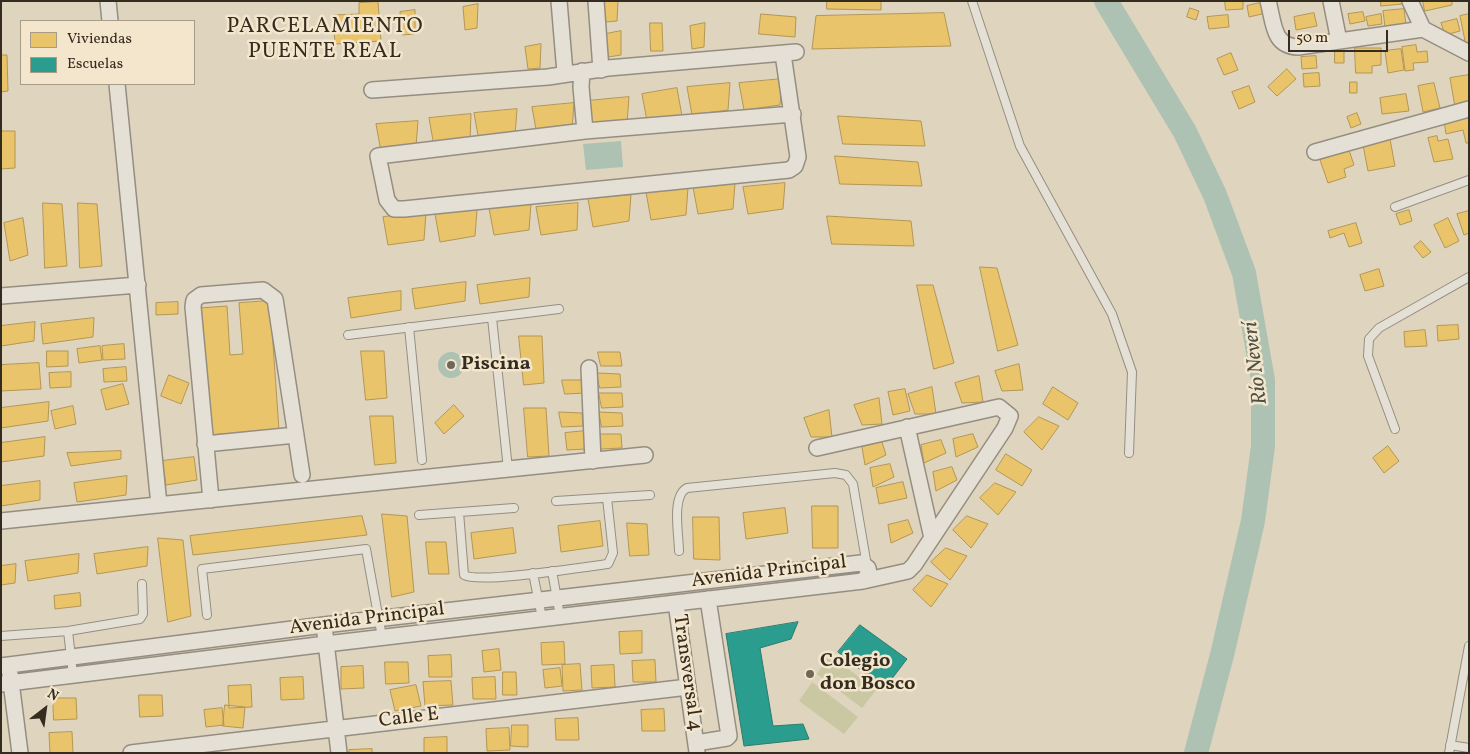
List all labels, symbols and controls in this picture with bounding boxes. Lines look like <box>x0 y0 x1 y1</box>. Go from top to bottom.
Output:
district label: PARCELAMIENTO PUENTE REAL <box>225 15 425 66</box>
legend <box>20 20 195 85</box>
scale bar <box>1290 20 1390 52</box>
text: 50 m <box>1296 28 1328 49</box>
text: Viviendas <box>67 29 132 50</box>
text: Escuelas <box>67 54 123 75</box>
water label: Río Neverí <box>1239 320 1275 406</box>
place label: Piscina <box>461 353 531 377</box>
marker: Piscina <box>445 359 457 371</box>
street label: Avenida Principal <box>690 552 848 594</box>
street label: Avenida Principal <box>288 599 446 641</box>
street label: Transversal 4 <box>666 613 706 733</box>
place label: Colegio don Bosco <box>820 650 916 697</box>
marker: Colegio don Bosco <box>804 668 816 680</box>
north arrow <box>20 684 70 734</box>
text: N <box>44 685 62 706</box>
street label: Calle E <box>378 703 440 735</box>

